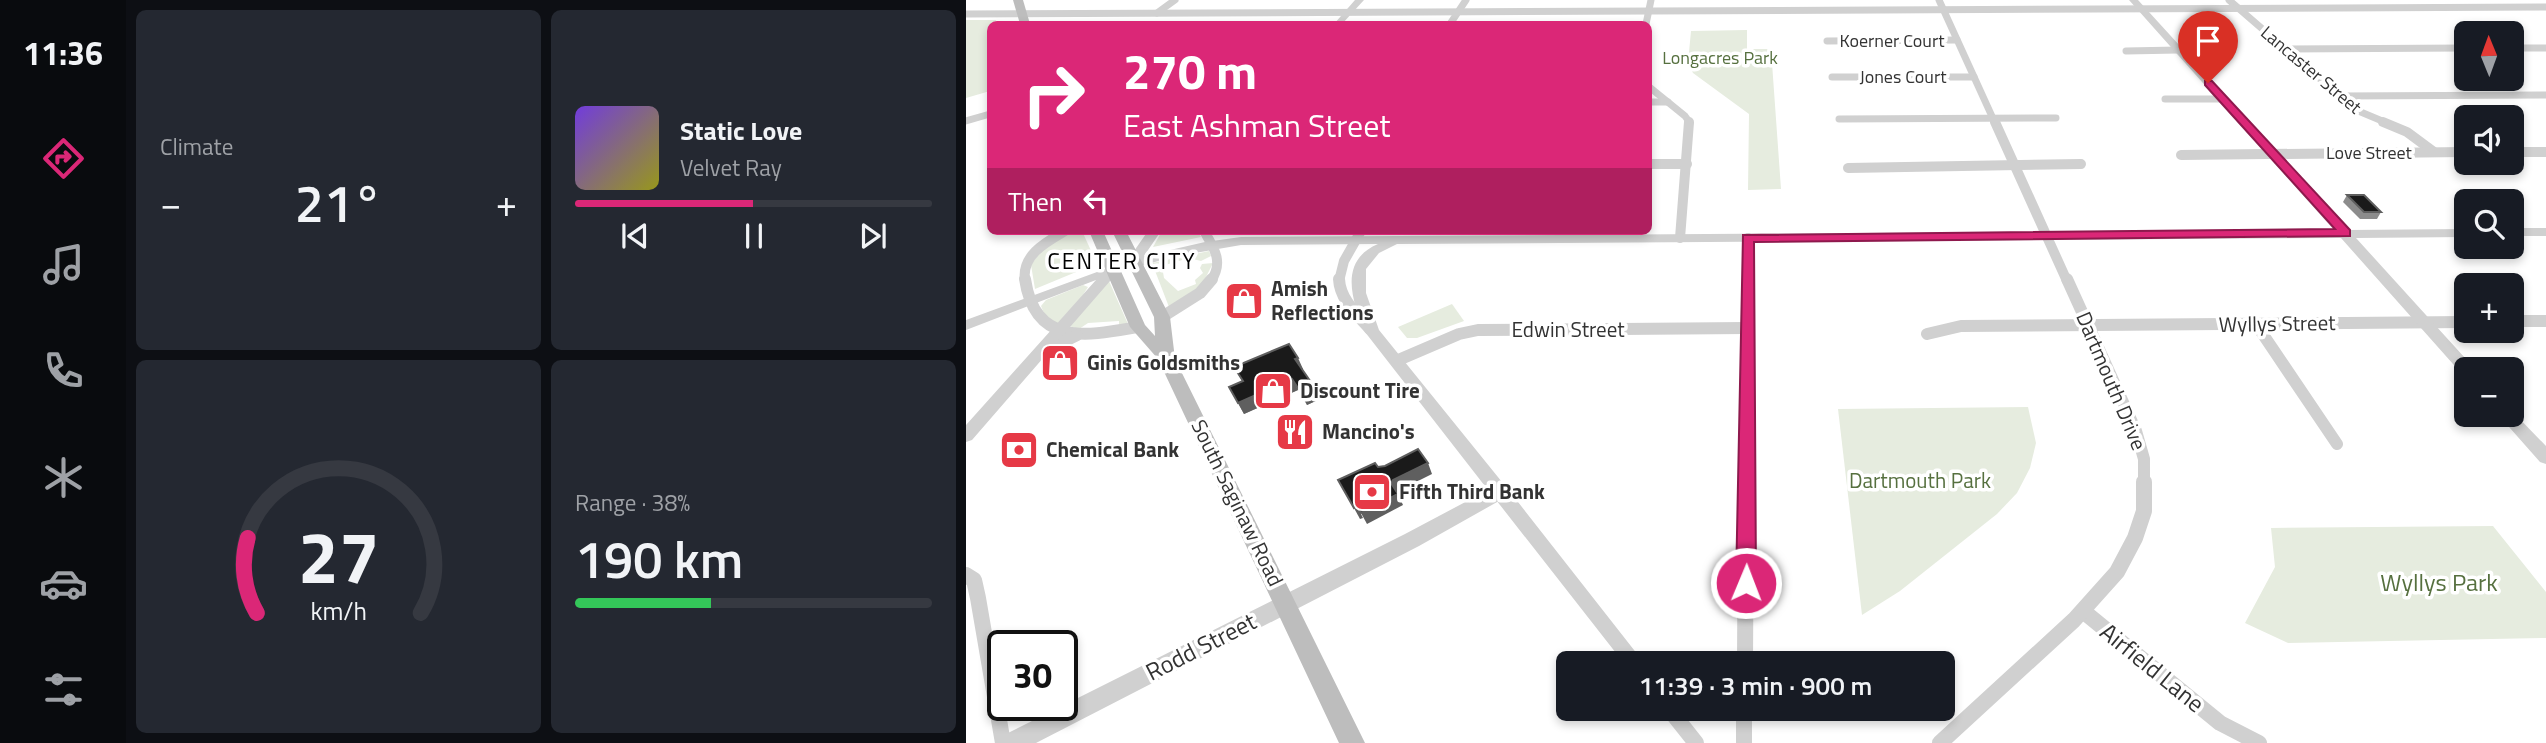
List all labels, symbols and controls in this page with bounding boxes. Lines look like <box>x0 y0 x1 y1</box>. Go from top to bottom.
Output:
pin <box>2178 11 2238 83</box>
street label: Lancaster Street <box>2255 19 2368 120</box>
north arrow <box>2454 21 2524 91</box>
map controls <box>2454 21 2524 427</box>
icon: arrive <box>2189 22 2227 60</box>
street label: Koerner Court <box>1840 27 1945 54</box>
text: 11:36 <box>23 29 103 77</box>
text: 270 m <box>1123 33 1257 108</box>
park label: Longacres Park <box>1662 44 1778 71</box>
icon: right <box>1008 49 1099 140</box>
street label: Jones Court <box>1860 63 1947 90</box>
text: East Ashman Street <box>1123 101 1391 149</box>
button: sound <box>2454 105 2524 175</box>
text: Static Love <box>680 111 802 150</box>
text: Climate <box>160 129 233 164</box>
icon: directions <box>39 134 88 183</box>
street label: Love Street <box>2326 139 2413 166</box>
text: Velvet Ray <box>680 150 782 185</box>
text: 21° <box>295 163 382 242</box>
text: − <box>160 174 181 232</box>
text: + <box>496 174 517 232</box>
text: Then <box>1008 182 1063 221</box>
icon: left <box>1077 182 1115 220</box>
button: search <box>2454 189 2524 259</box>
icon: previous <box>616 217 654 255</box>
icon: pause <box>735 217 773 255</box>
icon: next <box>854 217 892 255</box>
icon: music <box>39 240 88 289</box>
district label: CENTER CITY <box>1047 243 1197 278</box>
place label: Amish Reflections <box>1271 272 1374 328</box>
button: + <box>2454 273 2524 343</box>
shop icon: Amish Reflections <box>1223 280 1265 322</box>
street label: Dartmouth Drive <box>2068 306 2156 455</box>
street label: Wyllys Street <box>2218 306 2336 340</box>
street label: Edwin Street <box>1511 313 1625 345</box>
shop icon: Ginis Goldsmiths <box>1039 342 1081 384</box>
icon: phone <box>39 346 88 395</box>
place label: Ginis Goldsmiths <box>1087 346 1240 378</box>
button: − <box>2454 357 2524 427</box>
shop icon: Discount Tire <box>1252 370 1294 412</box>
place label: Discount Tire <box>1300 374 1420 406</box>
restaurant icon: Mancino's <box>1274 411 1316 453</box>
street label: South Saginaw Road <box>1184 414 1292 591</box>
place label: Mancino's <box>1322 415 1415 447</box>
bank icon: Chemical Bank <box>998 429 1040 471</box>
place label: Chemical Bank <box>1046 433 1179 465</box>
icon: climate <box>39 453 88 502</box>
park label: Dartmouth Park <box>1849 464 1991 496</box>
bank icon: Fifth Third Bank <box>1351 471 1393 513</box>
place label: Fifth Third Bank <box>1399 475 1545 507</box>
text: Range · 38% <box>575 485 690 520</box>
text: 27 <box>298 501 379 611</box>
text: 190 km <box>575 519 743 598</box>
position arrow <box>1709 546 1783 620</box>
icon: car <box>39 559 88 608</box>
park label: Wyllys Park <box>2380 564 2498 600</box>
text: km/h <box>310 591 367 629</box>
street label: Rodd Street <box>1139 603 1263 689</box>
street label: Airfield Lane <box>2093 614 2213 721</box>
speed limit sign: 30 <box>987 630 1078 721</box>
icon: filters <box>39 665 88 714</box>
text: 11:39 · 3 min · 900 m <box>1639 666 1872 705</box>

